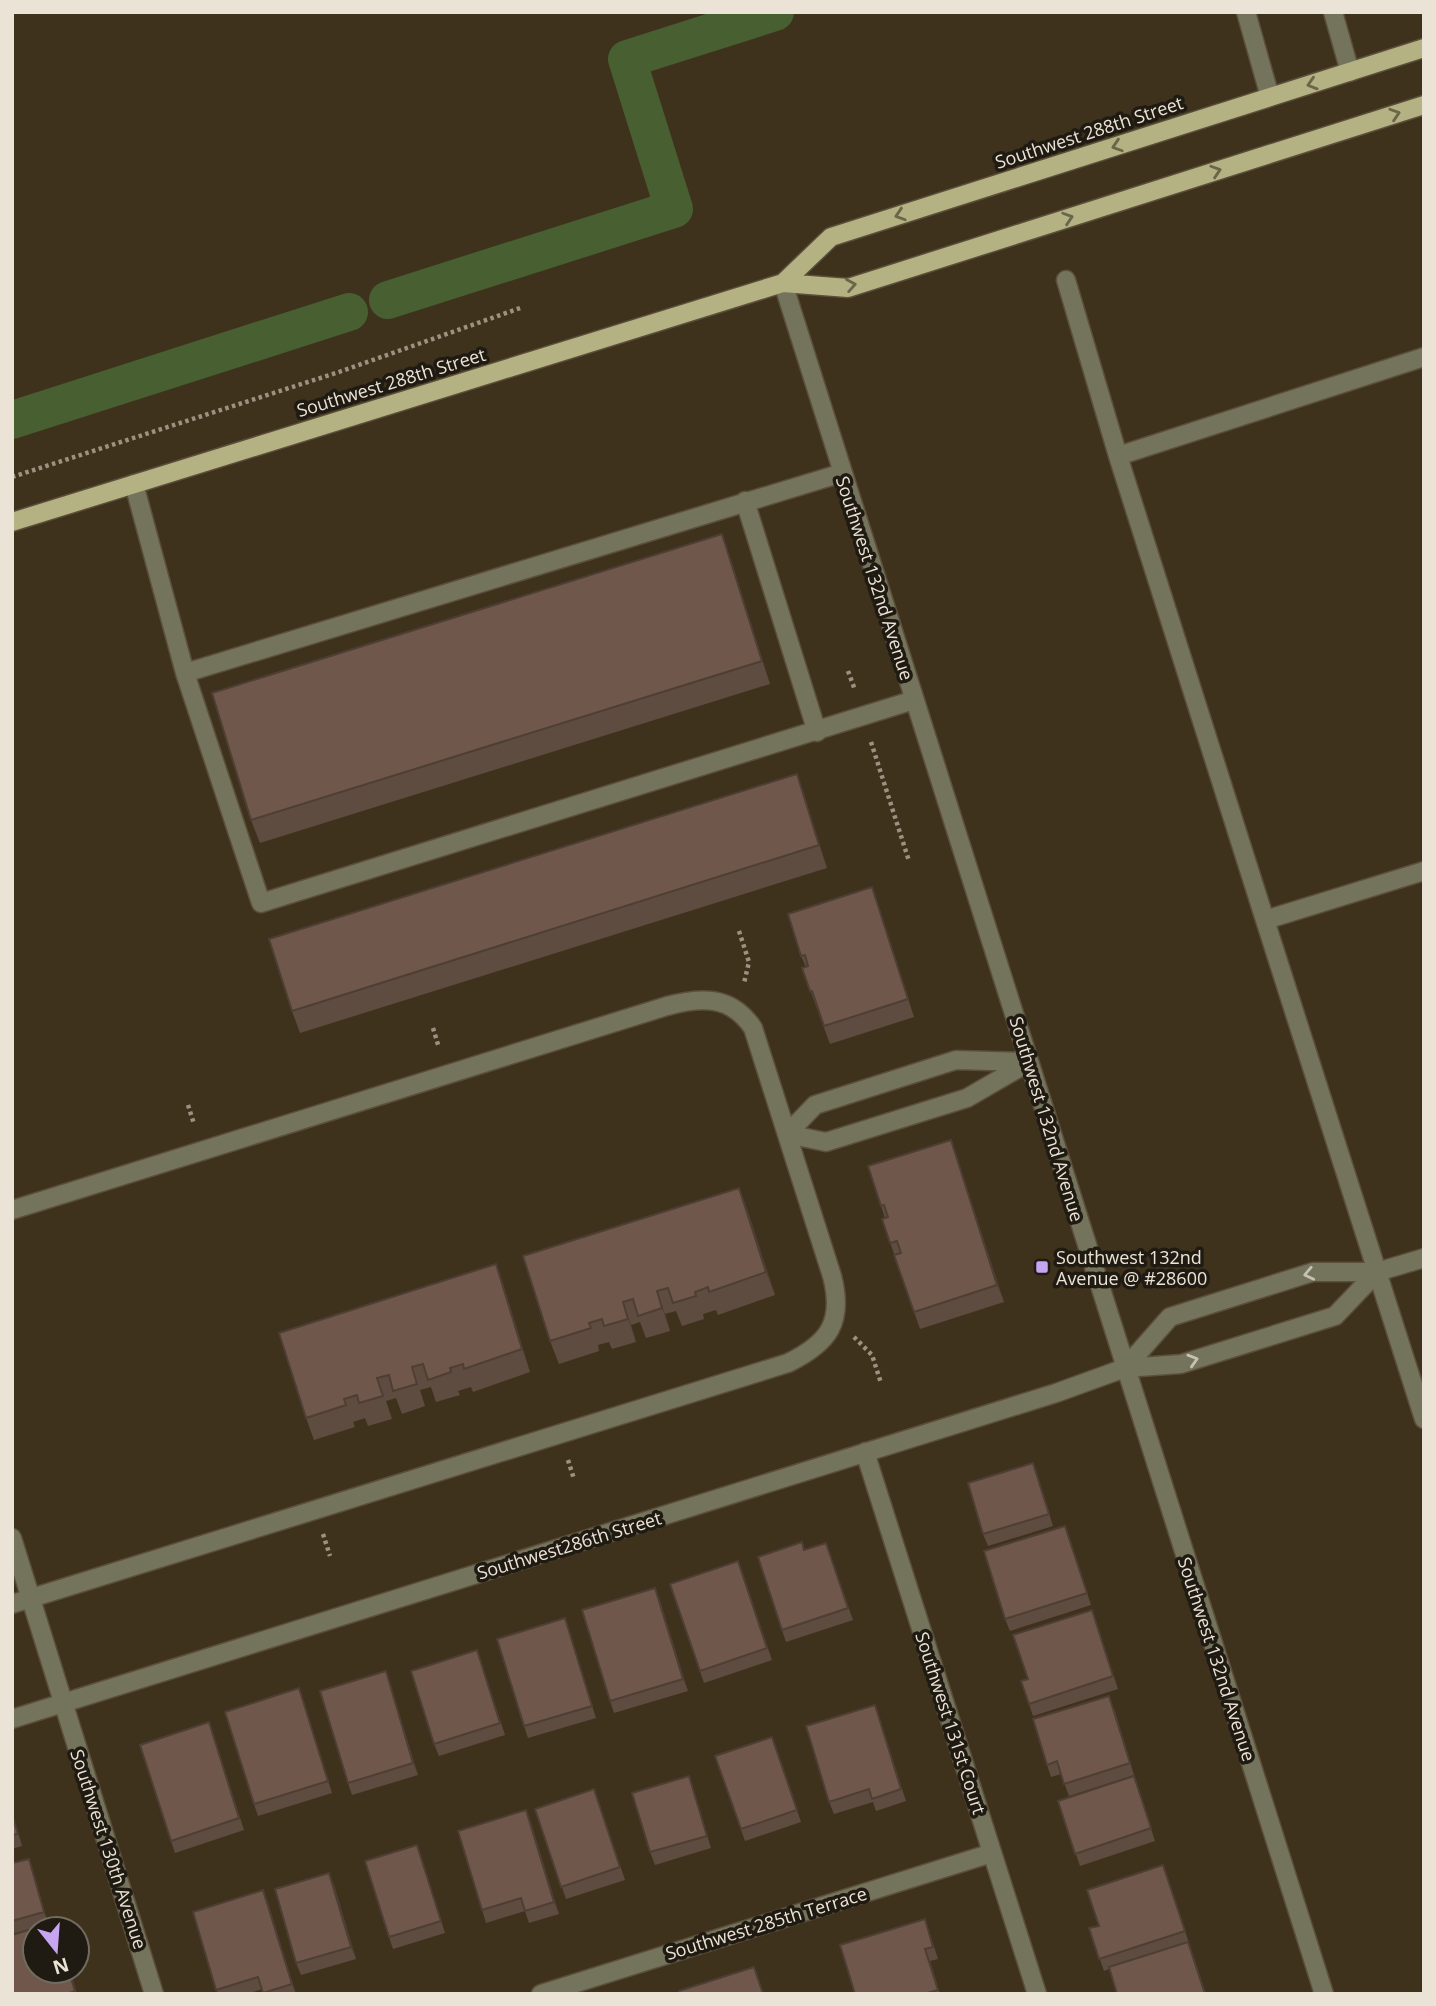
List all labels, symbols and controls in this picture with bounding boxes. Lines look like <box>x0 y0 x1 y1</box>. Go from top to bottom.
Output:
one-way arrow <box>1306 75 1318 90</box>
street label: Southwest 288th Street <box>992 90 1186 174</box>
one-way arrow <box>1388 108 1400 122</box>
one-way arrow <box>1111 137 1123 152</box>
one-way arrow <box>1209 165 1222 179</box>
one-way arrow <box>894 206 906 221</box>
one-way arrow <box>1062 212 1074 227</box>
one-way arrow <box>845 278 857 293</box>
street label: Southwest 288th Street <box>294 342 488 422</box>
street label: Southwest 132nd Avenue <box>831 473 919 683</box>
street label: Southwest 132nd Avenue <box>1004 1014 1090 1224</box>
place label: Southwest 132nd Avenue @ #28600 <box>1056 1245 1207 1290</box>
marker: Southwest 132nd Avenue @ #28600 <box>1034 1259 1050 1275</box>
one-way arrow <box>1303 1266 1315 1281</box>
one-way arrow <box>1186 1354 1198 1369</box>
street label: Southwest286th Street <box>474 1506 664 1584</box>
street label: Southwest 132nd Avenue <box>1173 1554 1261 1764</box>
street label: Southwest 131st Court <box>910 1629 992 1817</box>
street label: Southwest 130th Avenue <box>65 1746 153 1952</box>
street label: Southwest 285th Terrace <box>662 1881 870 1965</box>
north arrow <box>21 1915 91 1985</box>
text: N <box>50 1952 72 1981</box>

